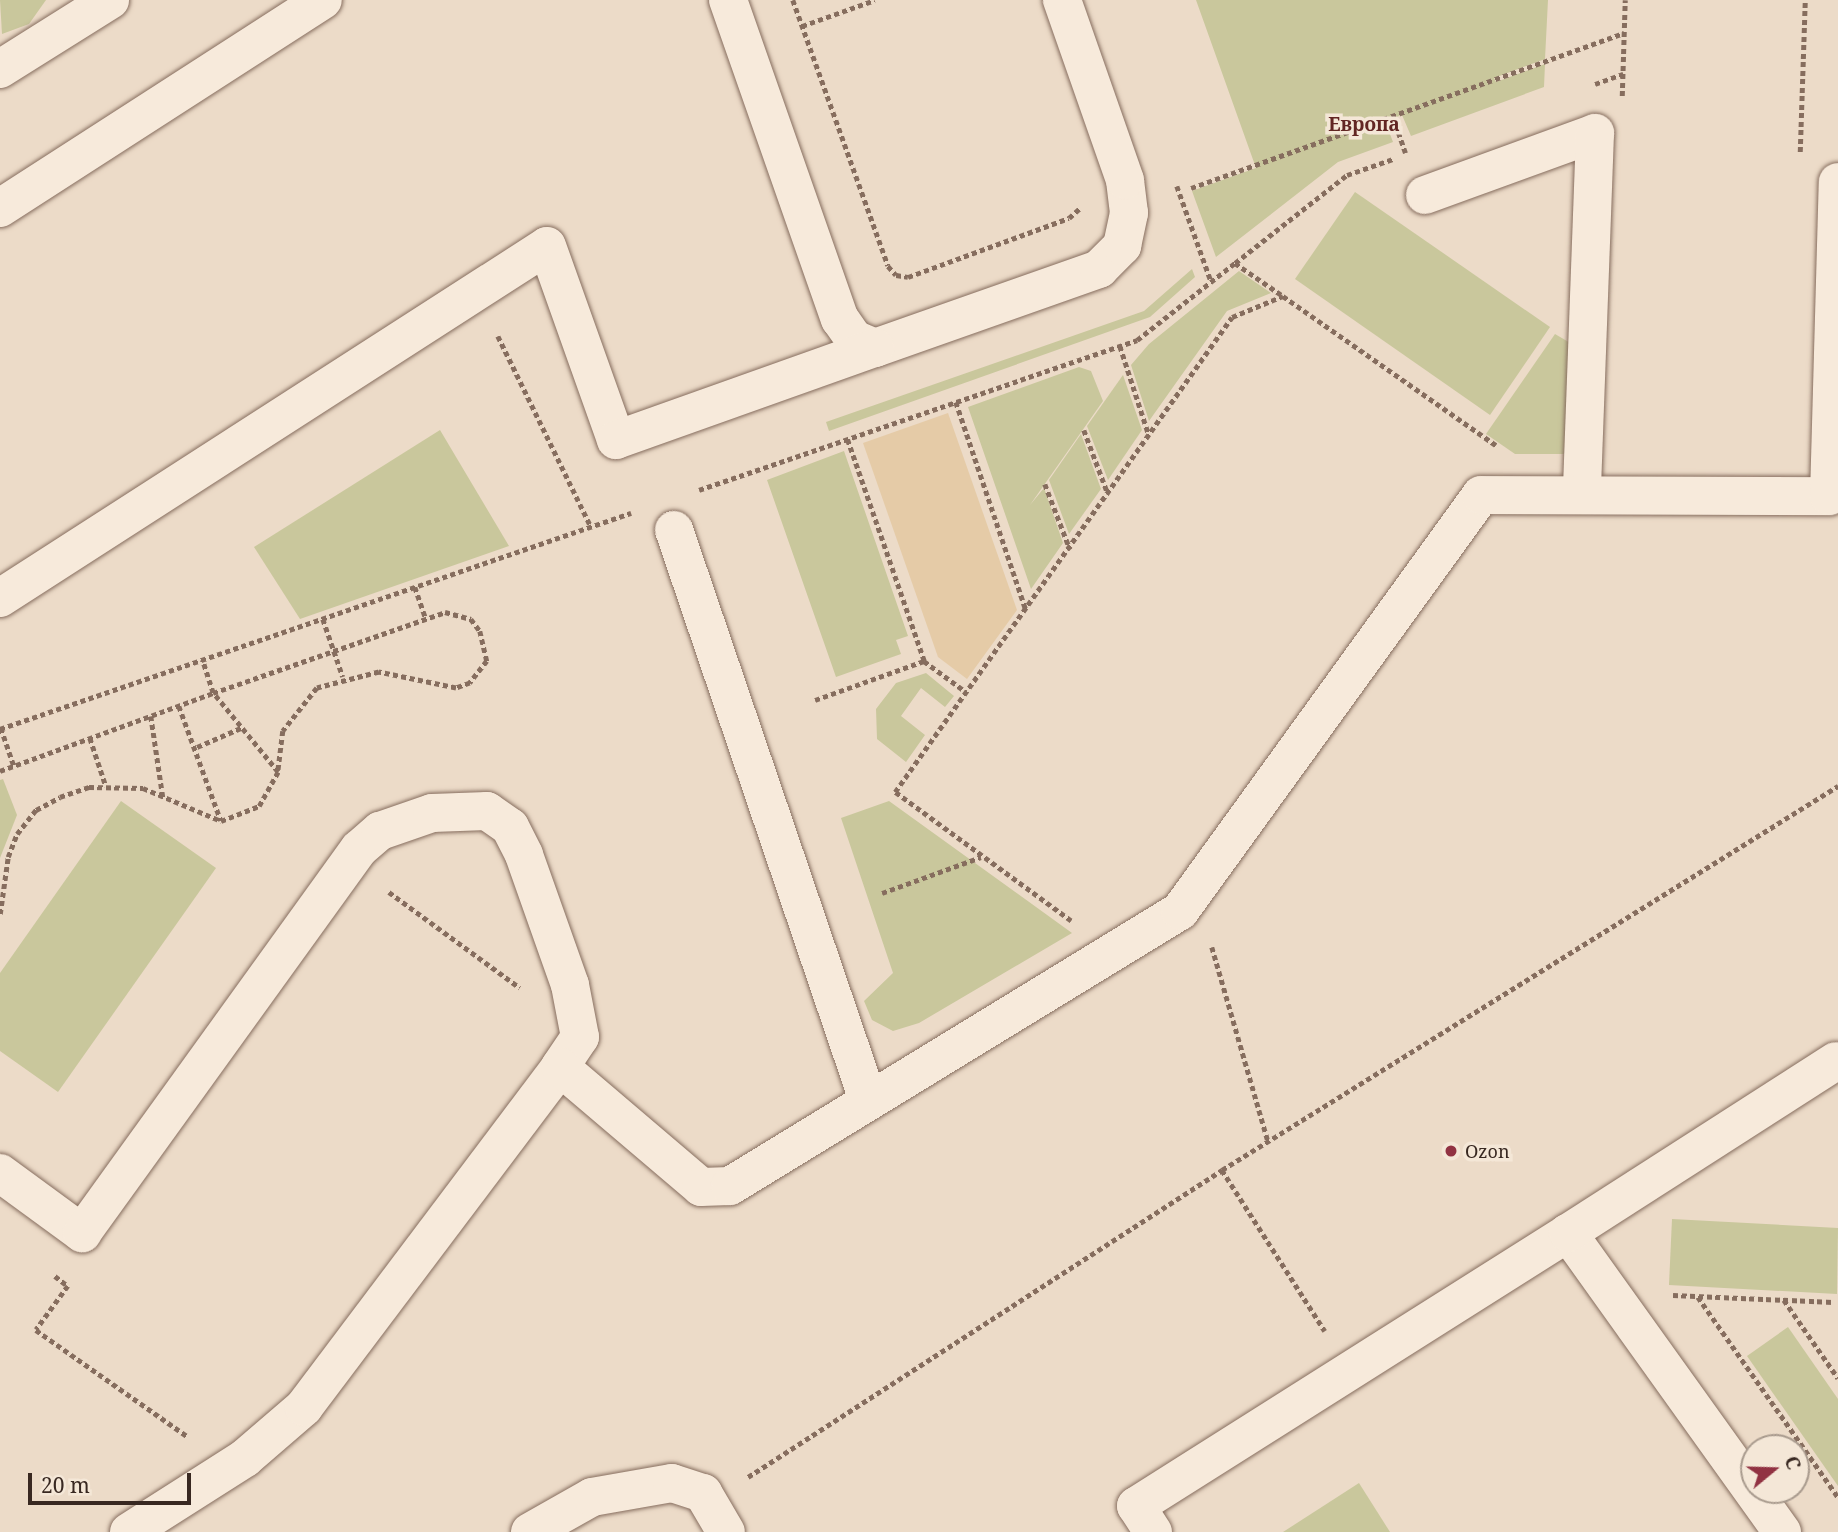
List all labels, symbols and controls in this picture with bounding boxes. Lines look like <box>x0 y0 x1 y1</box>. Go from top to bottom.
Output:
district label: Европа <box>1328 114 1400 136</box>
place label: Ozon <box>1465 1140 1510 1162</box>
marker: Ozon <box>1443 1143 1459 1159</box>
north arrow <box>1740 1434 1810 1504</box>
text: С <box>1779 1453 1807 1473</box>
scale bar <box>32 1458 194 1502</box>
text: 20 m <box>41 1471 90 1499</box>

